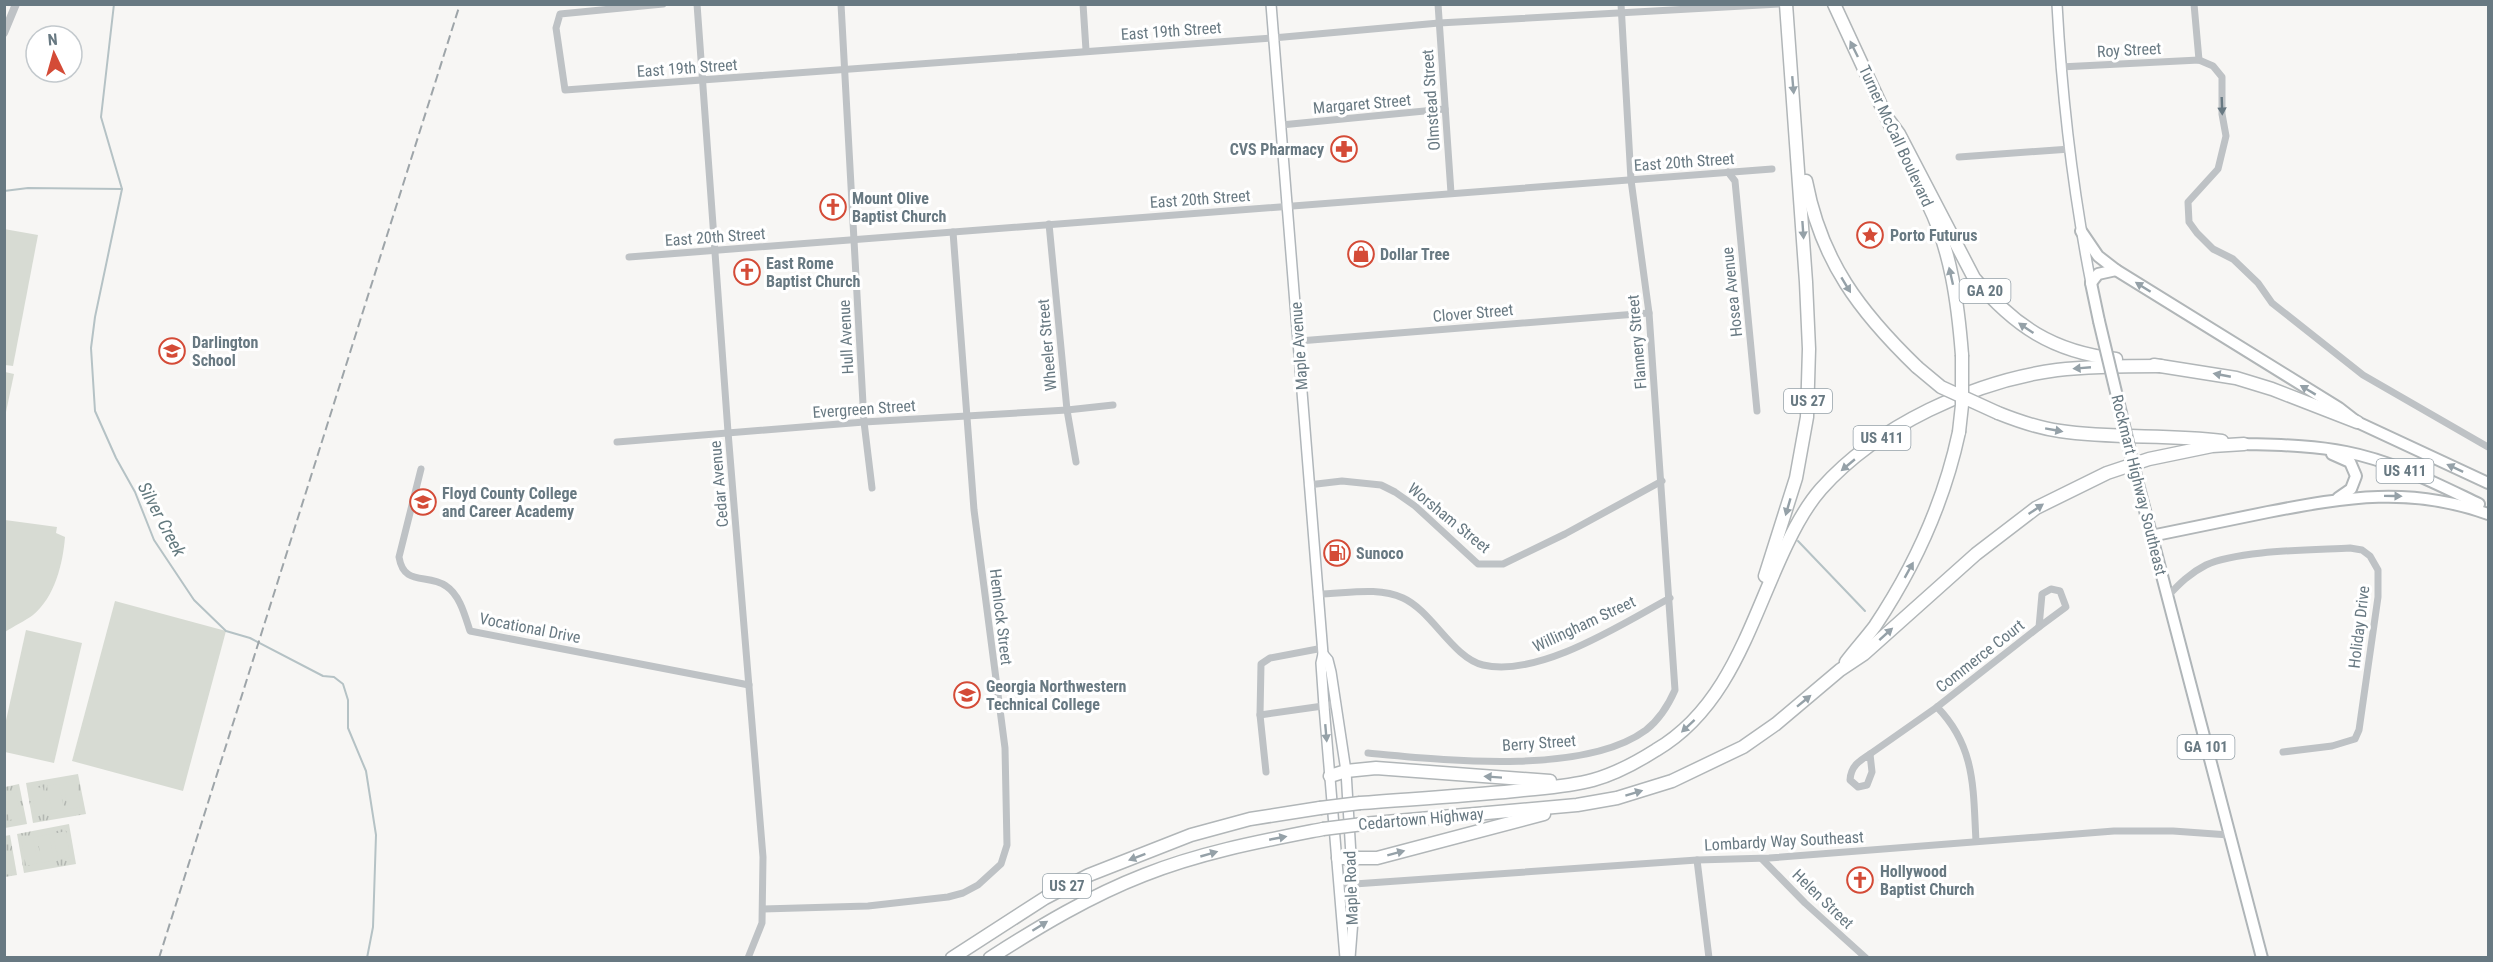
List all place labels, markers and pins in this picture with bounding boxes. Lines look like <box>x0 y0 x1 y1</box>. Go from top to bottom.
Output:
pharmacy icon: CVS Pharmacy <box>1329 134 1359 164</box>
place label: CVS Pharmacy <box>1230 140 1324 159</box>
place label: Mount Olive Baptist Church <box>852 189 947 226</box>
church icon: Mount Olive Baptist Church <box>818 192 848 222</box>
place icon: Porto Futurus <box>1855 220 1885 250</box>
place label: Porto Futurus <box>1890 226 1977 245</box>
shop icon: Dollar Tree <box>1346 239 1376 269</box>
place label: Dollar Tree <box>1380 245 1450 264</box>
place label: East Rome Baptist Church <box>766 254 861 291</box>
church icon: East Rome Baptist Church <box>732 257 762 287</box>
place label: Darlington School <box>192 333 259 370</box>
school or university icon: Darlington School <box>157 336 187 366</box>
place label: Floyd County College and Career Academy <box>442 484 578 521</box>
school or university icon: Floyd County College and Career Academy <box>408 487 438 517</box>
fuel station icon: Sunoco <box>1322 538 1352 568</box>
place label: Sunoco <box>1356 544 1404 563</box>
place label: Georgia Northwestern Technical College <box>986 677 1127 714</box>
school or university icon: Georgia Northwestern Technical College <box>952 680 982 710</box>
place label: Hollywood Baptist Church <box>1880 862 1975 899</box>
church icon: Hollywood Baptist Church <box>1845 865 1875 895</box>

